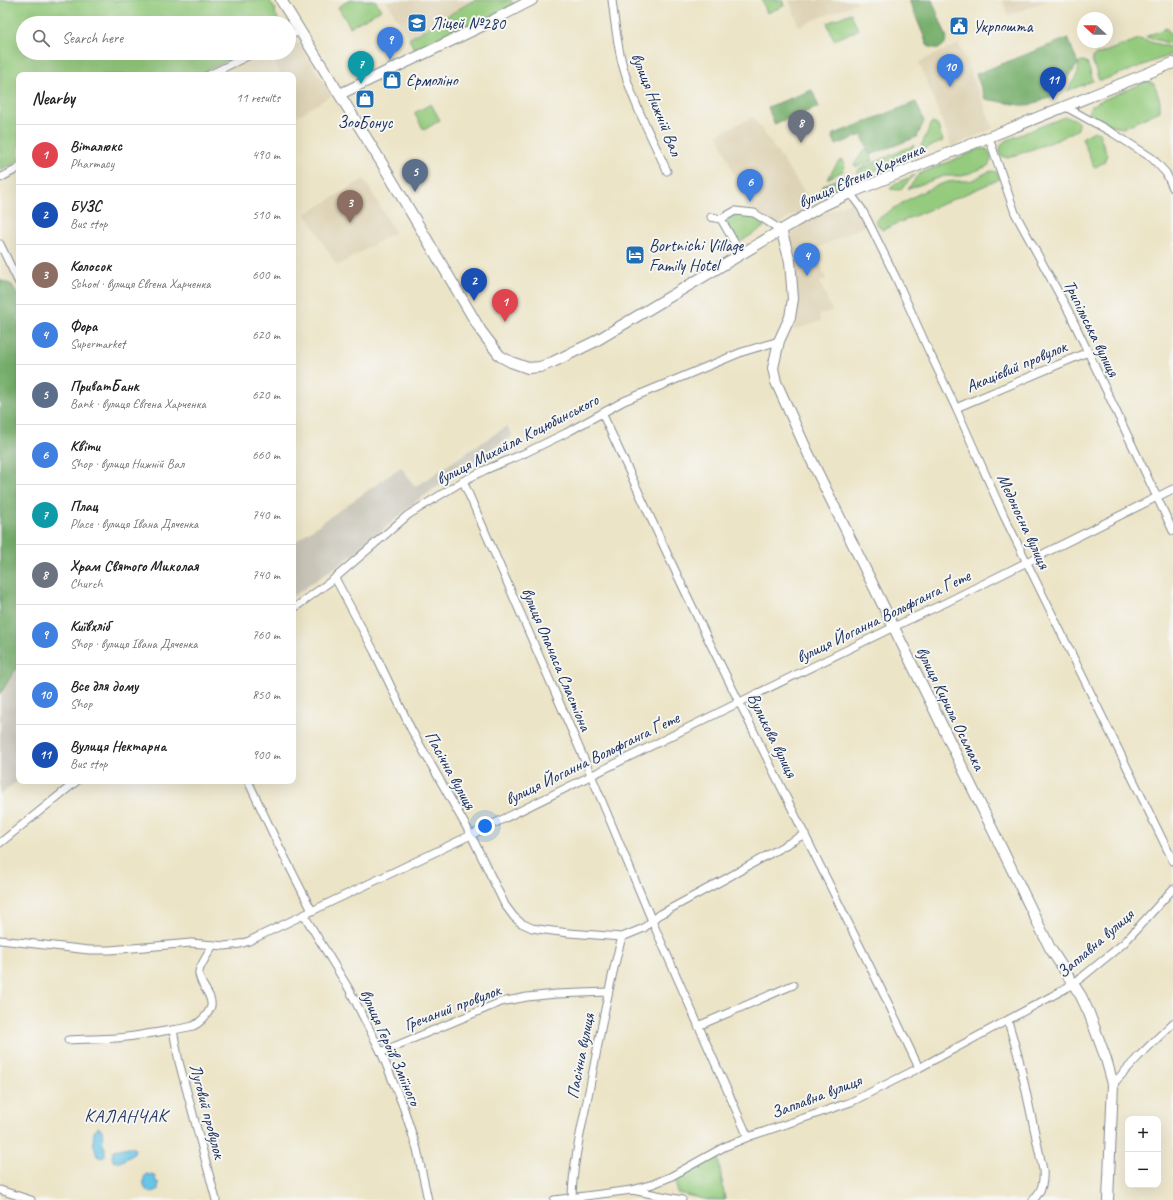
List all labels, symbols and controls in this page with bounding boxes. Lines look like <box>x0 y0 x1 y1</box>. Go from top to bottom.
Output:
school or university icon: Ліцей №280 <box>406 12 428 34</box>
north arrow <box>1077 12 1113 48</box>
place label: Ліцей №280 <box>431 13 507 34</box>
public building icon: Укрпошта <box>948 15 970 37</box>
search box <box>16 16 296 60</box>
place label: Укрпошта <box>973 16 1034 37</box>
icon: search <box>30 27 52 49</box>
pin: 9 <box>377 27 403 60</box>
text: Search here <box>62 29 123 48</box>
street label: вулиця Нижній Вал <box>626 50 687 160</box>
pin: 7 <box>348 51 374 84</box>
pin: 10 <box>937 54 963 87</box>
pin: 11 <box>1040 67 1066 100</box>
shop icon: Єрмоліно <box>381 69 403 91</box>
place label: Єрмоліно <box>406 70 459 91</box>
text: Nearby <box>32 88 75 109</box>
shop icon: ЗооБонус <box>354 88 376 110</box>
text: 11 results <box>236 90 280 106</box>
pin: 8 <box>788 110 814 143</box>
place label: ЗооБонус <box>338 112 394 133</box>
text: Віталюкс <box>70 137 122 156</box>
street label: вулиця Євгена Харченка <box>795 138 929 213</box>
text: 1 <box>42 147 48 163</box>
text: 490 m <box>252 147 280 163</box>
text: Pharmacy <box>70 156 114 172</box>
pin: 5 <box>402 159 428 192</box>
pin: 6 <box>737 169 763 202</box>
pin: 3 <box>337 190 363 223</box>
text: БУЗС <box>70 197 101 216</box>
text: 2 <box>42 207 48 223</box>
text: 510 m <box>252 207 280 223</box>
text: Bus stop <box>70 216 107 232</box>
place label: Bortnichi Village Family Hotel <box>649 235 745 276</box>
pin: 4 <box>794 243 820 276</box>
hotel icon: Bortnichi Village Family Hotel <box>624 244 646 266</box>
text: Колосок <box>70 257 112 276</box>
text: 3 <box>42 267 48 283</box>
text: 600 m <box>252 267 280 283</box>
pin: 2 <box>461 268 487 301</box>
text: School · вулиця Євгена Харченка <box>70 276 211 292</box>
street label: Трипільська вулиця <box>1059 276 1124 381</box>
pin: 1 <box>492 289 518 322</box>
text: Фора <box>70 317 97 336</box>
text: 4 <box>42 327 48 343</box>
text: 620 m <box>252 327 280 343</box>
street label: Акацієвий провулок <box>963 335 1071 397</box>
text: Supermarket <box>70 336 125 352</box>
text: ПриватБанк <box>70 377 139 396</box>
text: 5 <box>42 387 48 403</box>
text: 620 m <box>252 387 280 403</box>
street label: вулиця Михайла Коцюбинського <box>433 389 603 490</box>
text: Bank · вулиця Євгена Харченка <box>70 396 206 412</box>
text: Квіти <box>70 437 100 456</box>
text: 6 <box>42 447 48 463</box>
text: 660 m <box>252 447 280 463</box>
text: Shop · вулиця Нижній Вал <box>70 456 184 472</box>
street label: Медоносна вулиця <box>992 470 1055 573</box>
text: Плац <box>70 497 98 516</box>
text: 7 <box>42 507 48 523</box>
text: 740 m <box>252 507 280 523</box>
text: Place · вулиця Івана Дяченка <box>70 516 198 532</box>
text: Храм Святого Миколая <box>70 557 198 576</box>
street label: вулиця Йоганна Вольфганга Ґете <box>793 565 975 668</box>
text: 8 <box>42 567 48 583</box>
text: 740 m <box>252 567 280 583</box>
text: Church <box>70 576 103 592</box>
street label: вулиця Опанаса Сластіона <box>517 584 597 735</box>
text: Київхліб <box>70 617 110 636</box>
text: 9 <box>42 627 48 643</box>
text: 760 m <box>252 627 280 643</box>
text: Shop · вулиця Івана Дяченка <box>70 636 198 652</box>
street label: вулиця Кирила Осьмака <box>912 643 990 775</box>
text: Все для дому <box>70 677 138 696</box>
text: 10 <box>39 687 51 703</box>
text: 850 m <box>252 687 280 703</box>
street label: Вуликова вулиця <box>743 689 802 782</box>
text: Shop <box>70 696 92 712</box>
street label: вулиця Йоганна Вольфганга Ґете <box>502 707 684 810</box>
street label: Пасічна вулиця <box>420 727 481 814</box>
text: Вулиця Нектарна <box>70 737 166 756</box>
text: 11 <box>39 747 51 763</box>
text: 900 m <box>252 747 280 763</box>
text: Bus stop <box>70 756 107 772</box>
your location <box>475 816 495 836</box>
street label: Заплавна вулиця <box>1053 904 1139 982</box>
street label: Гречаний провулок <box>401 979 505 1036</box>
street label: вулиця Героїв Зміїного <box>355 986 426 1110</box>
street label: Пасічна вулиця <box>562 1011 599 1101</box>
street label: Луговий провулок <box>185 1062 231 1162</box>
street label: Заплавна вулиця <box>768 1069 865 1123</box>
district label: КАЛАНЧАК <box>84 1105 171 1127</box>
map controls <box>1125 1116 1161 1188</box>
button: + <box>1125 1116 1161 1152</box>
button: − <box>1125 1152 1161 1188</box>

